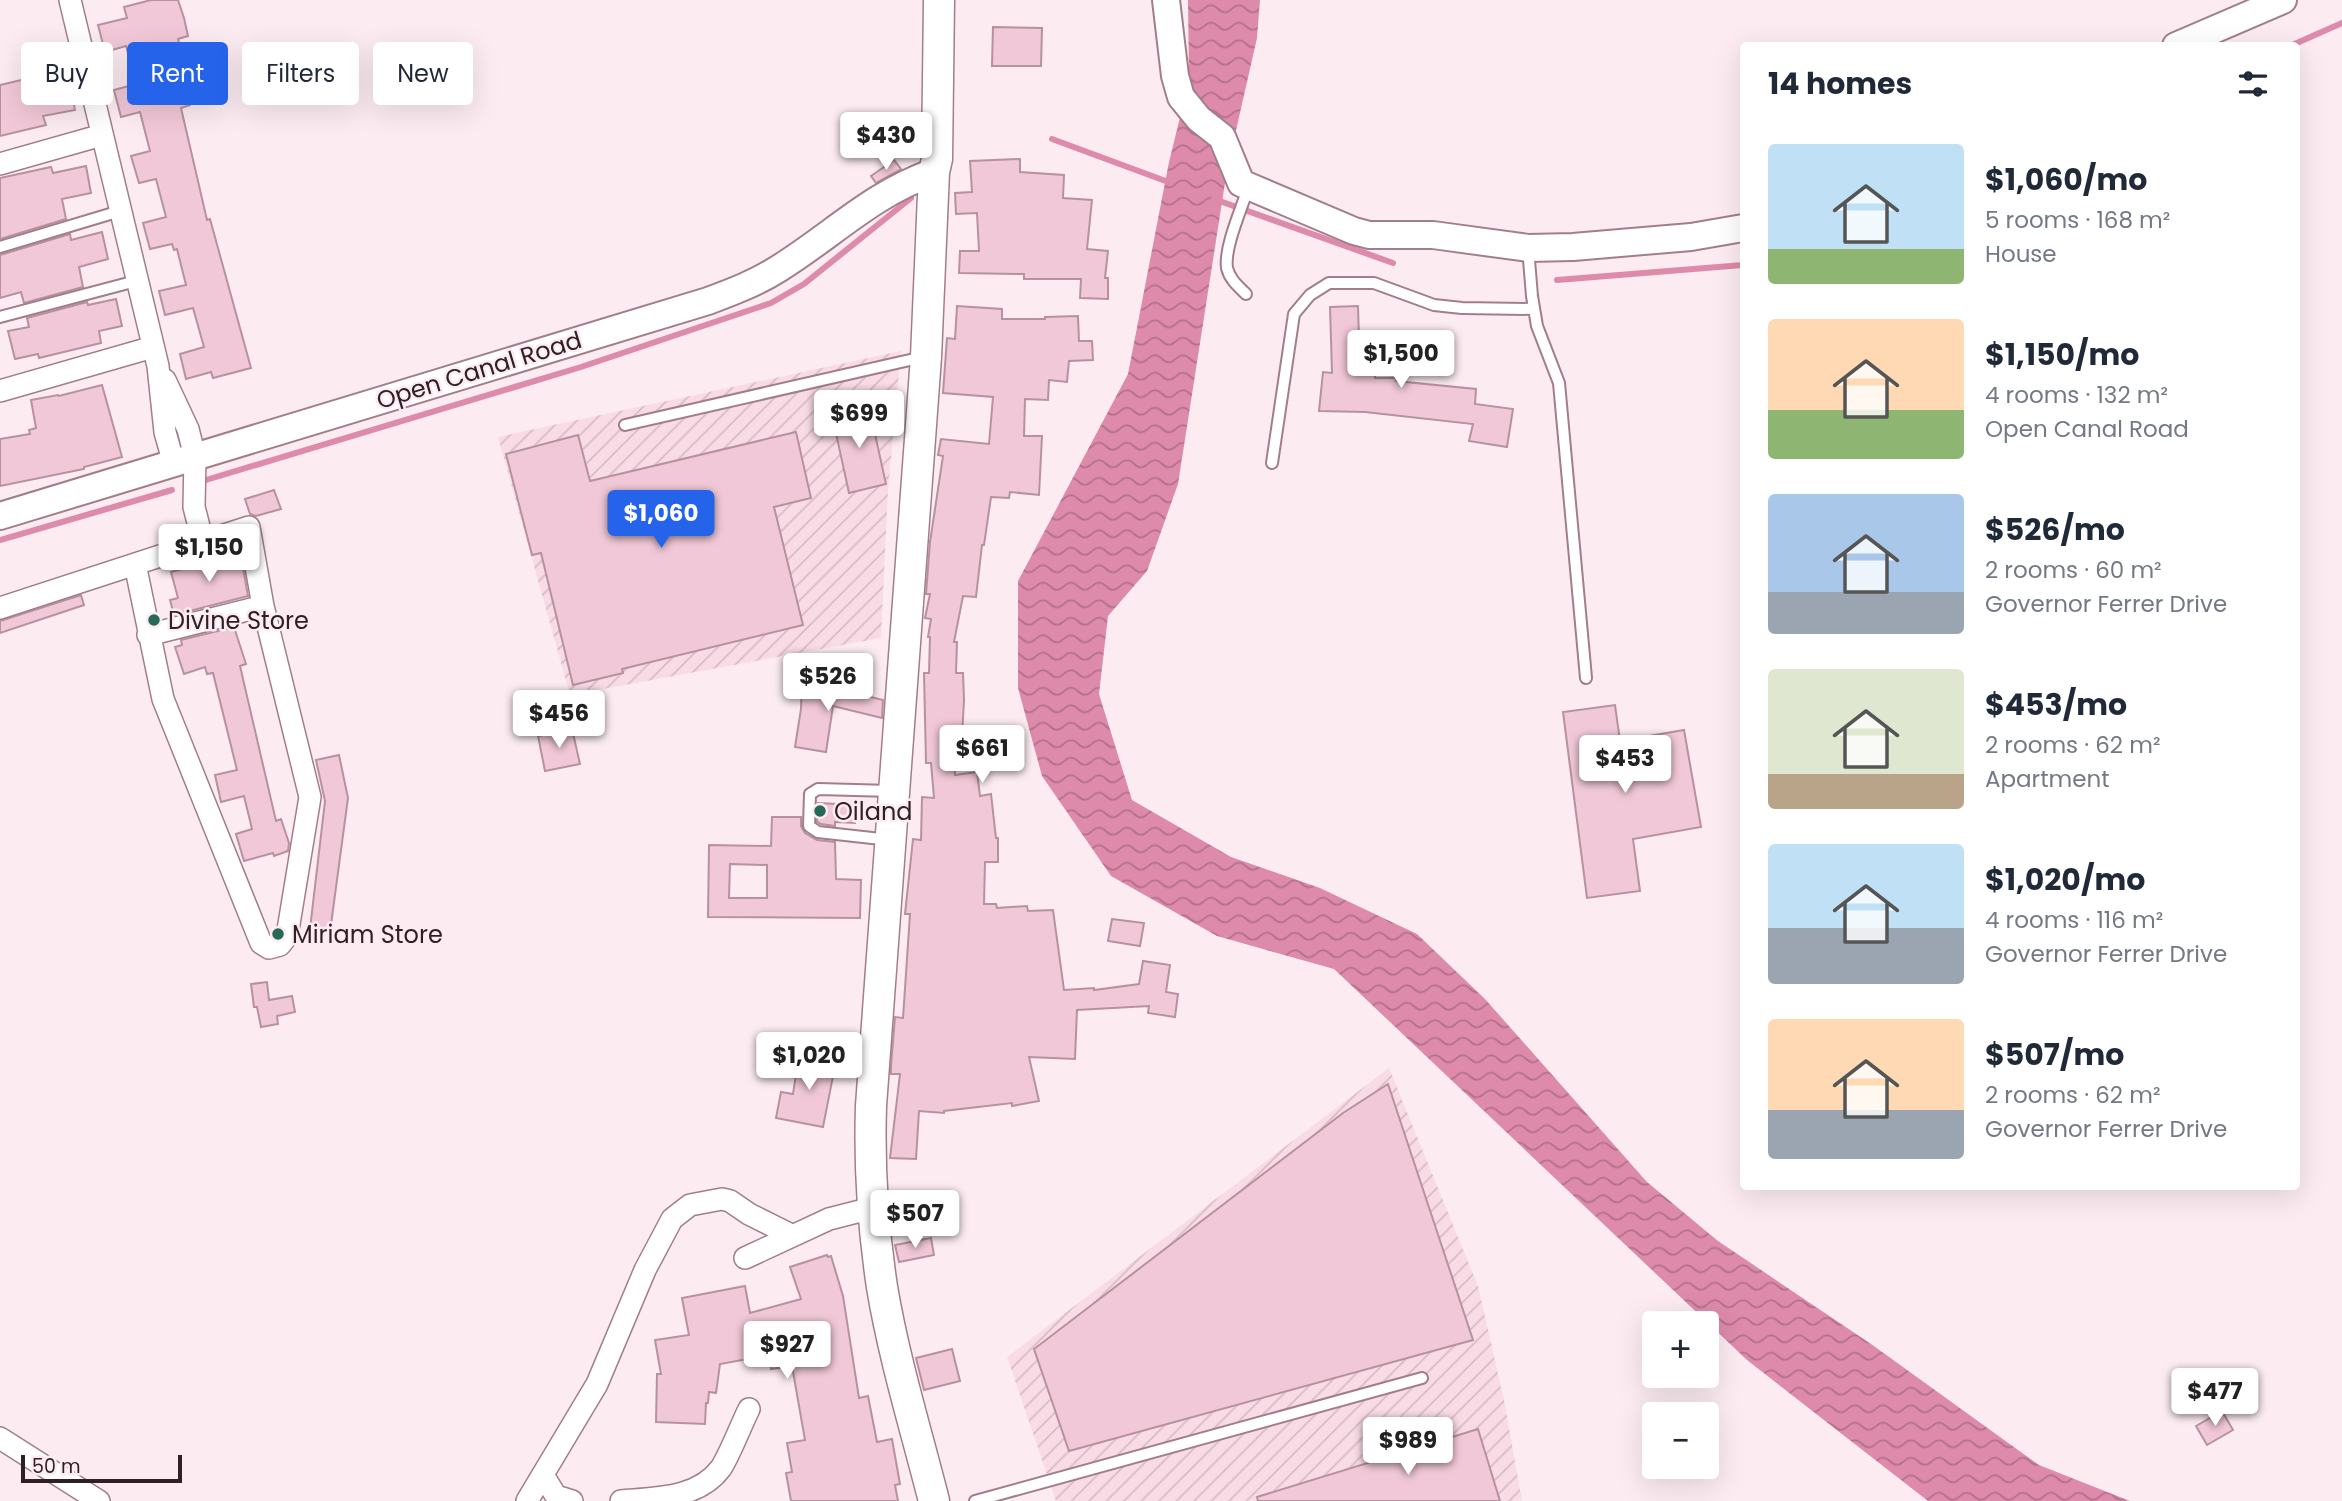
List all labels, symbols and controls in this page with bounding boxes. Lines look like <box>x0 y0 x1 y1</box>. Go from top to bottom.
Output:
chip: Buy <box>21 42 113 105</box>
chip: Rent <box>127 42 228 105</box>
chip: Filters <box>242 42 359 105</box>
chip: New <box>373 42 473 105</box>
text: 14 homes <box>1768 62 1912 105</box>
icon: filters <box>2234 65 2272 103</box>
pin: $430 <box>845 113 927 172</box>
text: $430 <box>856 119 916 151</box>
text: $1,060/mo <box>1985 158 2147 201</box>
icon: home <box>1824 172 1908 256</box>
text: 5 rooms · 168 m² <box>1985 204 2170 236</box>
text: House <box>1985 238 2057 270</box>
street label: Open Canal Road <box>372 323 586 417</box>
pin: $1,500 <box>1344 330 1458 390</box>
text: $1,150/mo <box>1985 333 2139 376</box>
text: $1,500 <box>1363 337 1439 369</box>
icon: home <box>1824 347 1908 431</box>
text: 4 rooms · 132 m² <box>1985 379 2168 411</box>
pin: $699 <box>818 391 900 450</box>
text: $699 <box>830 397 888 429</box>
text: Open Canal Road <box>1985 413 2189 445</box>
pin: $1,060 <box>604 490 718 550</box>
text: $1,060 <box>623 497 699 529</box>
text: $526/mo <box>1985 508 2125 551</box>
icon: home <box>1824 522 1908 606</box>
pin: $1,150 <box>152 524 266 584</box>
text: $1,150 <box>175 531 243 563</box>
text: 2 rooms · 60 m² <box>1985 554 2162 586</box>
text: Governor Ferrer Drive <box>1985 588 2227 620</box>
place label: Divine Store <box>168 604 309 637</box>
marker: Divine Store <box>146 612 162 628</box>
pin: $526 <box>787 654 869 713</box>
text: $526 <box>799 660 857 692</box>
text: $453/mo <box>1985 683 2127 726</box>
pin: $456 <box>518 690 600 750</box>
text: $456 <box>529 697 589 729</box>
icon: home <box>1824 697 1908 781</box>
pin: $661 <box>941 726 1023 785</box>
text: 2 rooms · 62 m² <box>1985 729 2161 761</box>
text: $661 <box>955 732 1009 764</box>
pin: $453 <box>1584 736 1666 795</box>
text: $453 <box>1595 742 1655 774</box>
text: Apartment <box>1985 763 2110 795</box>
place label: Oiland <box>834 795 912 828</box>
marker: Oiland <box>812 803 828 819</box>
text: $1,020/mo <box>1985 858 2145 901</box>
icon: home <box>1824 872 1908 956</box>
text: 4 rooms · 116 m² <box>1985 904 2163 936</box>
place label: Miriam Store <box>292 918 443 951</box>
marker: Miriam Store <box>270 926 286 942</box>
text: Governor Ferrer Drive <box>1985 938 2227 970</box>
pin: $1,020 <box>752 1032 866 1092</box>
text: $507/mo <box>1985 1033 2124 1076</box>
text: $1,020 <box>772 1039 846 1071</box>
icon: home <box>1824 1047 1908 1131</box>
text: 2 rooms · 62 m² <box>1985 1079 2161 1111</box>
text: Governor Ferrer Drive <box>1985 1113 2227 1145</box>
pin: $507 <box>874 1190 956 1250</box>
text: $507 <box>886 1197 944 1229</box>
map controls <box>1642 1311 1719 1479</box>
button: + <box>1642 1311 1719 1388</box>
pin: $927 <box>746 1322 828 1381</box>
text: $927 <box>760 1328 814 1360</box>
pin: $477 <box>2174 1368 2256 1428</box>
text: $477 <box>2187 1375 2243 1407</box>
button: − <box>1642 1402 1719 1479</box>
pin: $989 <box>1367 1418 1449 1477</box>
text: $989 <box>1379 1424 1437 1456</box>
scale bar <box>21 1452 182 1484</box>
text: 50 m <box>32 1453 81 1480</box>

